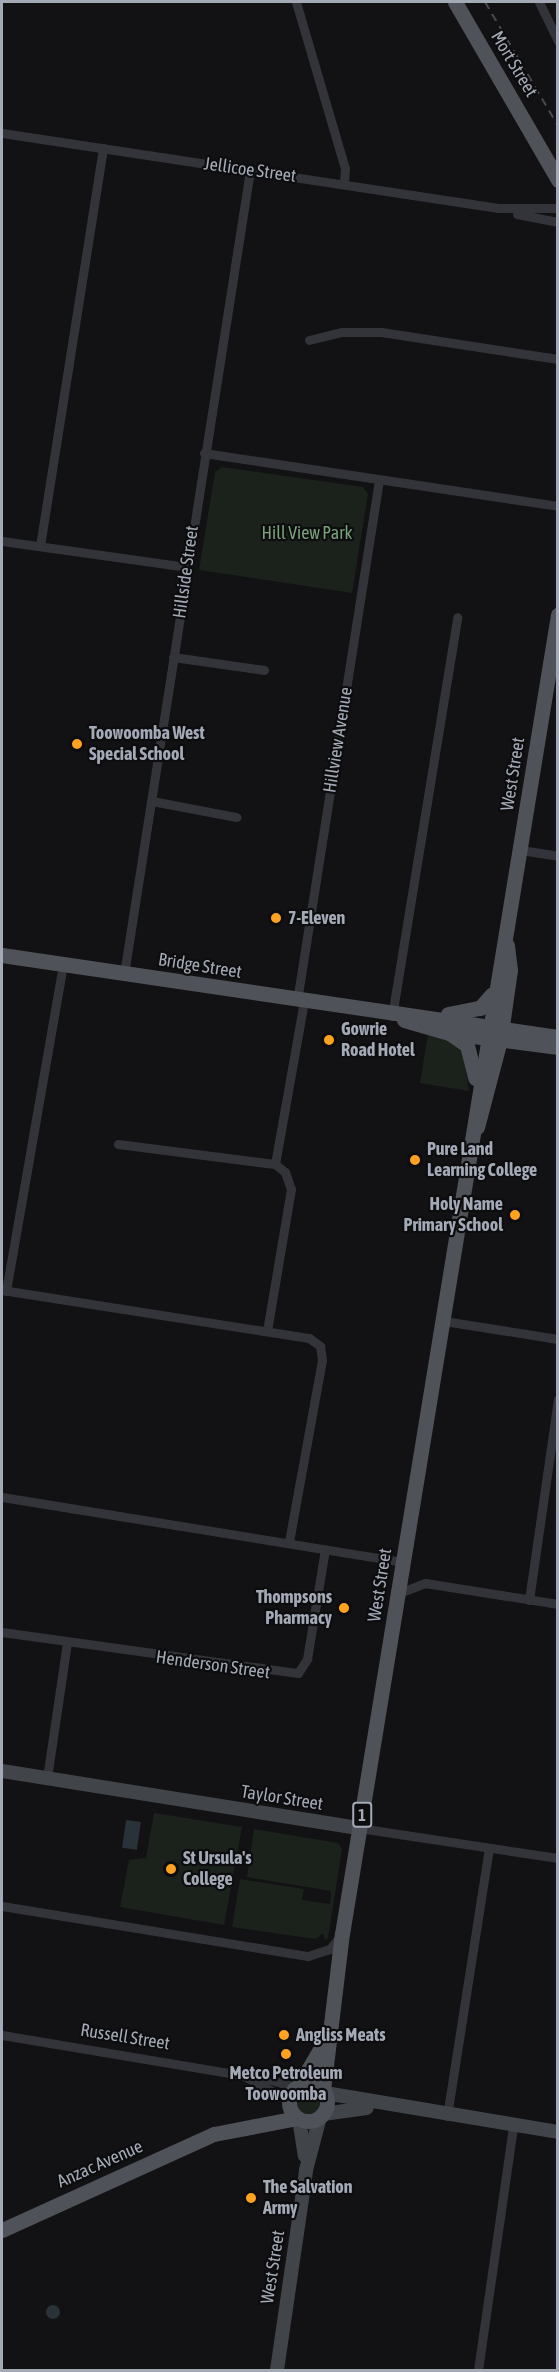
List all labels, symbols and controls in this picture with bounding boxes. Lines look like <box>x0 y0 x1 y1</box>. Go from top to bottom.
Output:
street label: Mort Street <box>486 27 542 101</box>
street label: Jellicoe Street <box>203 153 297 187</box>
park label: Hill View Park <box>262 522 352 544</box>
street label: Hillside Street <box>169 524 203 620</box>
street label: Hillview Avenue <box>319 686 357 794</box>
place label: Toowoomba West Special School <box>89 723 205 766</box>
street label: West Street <box>497 736 529 812</box>
marker: Toowoomba West Special School <box>70 737 84 751</box>
place label: 7-Eleven <box>288 907 345 929</box>
marker: 7-Eleven <box>269 911 283 925</box>
street label: Bridge Street <box>157 949 243 983</box>
place label: Gowrie Road Hotel <box>341 1019 415 1062</box>
marker: Gowrie Road Hotel <box>322 1033 336 1047</box>
place label: Pure Land Learning College <box>427 1139 537 1182</box>
marker: Pure Land Learning College <box>408 1153 422 1167</box>
place label: Holy Name Primary School <box>404 1194 503 1236</box>
marker: Holy Name Primary School <box>508 1208 522 1222</box>
street label: West Street <box>364 1547 396 1623</box>
place label: Thompsons Pharmacy <box>256 1587 332 1630</box>
marker: Thompsons Pharmacy <box>337 1601 351 1615</box>
street label: Henderson Street <box>155 1646 271 1684</box>
street label: Taylor Street <box>239 1781 325 1815</box>
road number: 1 <box>352 1802 372 1828</box>
place label: St Ursula's College <box>183 1848 252 1890</box>
marker: St Ursula's College <box>164 1862 178 1876</box>
street label: Russell Street <box>79 2019 171 2055</box>
place label: Angliss Meats <box>296 2024 386 2046</box>
marker: Angliss Meats <box>277 2028 291 2042</box>
marker: Metco Petroleum Toowoomba <box>279 2047 293 2061</box>
place label: Metco Petroleum Toowoomba <box>229 2063 343 2106</box>
street label: Anzac Avenue <box>54 2136 146 2192</box>
place label: The Salvation Army <box>263 2177 353 2220</box>
marker: The Salvation Army <box>244 2191 258 2205</box>
street label: West Street <box>257 2229 289 2305</box>

